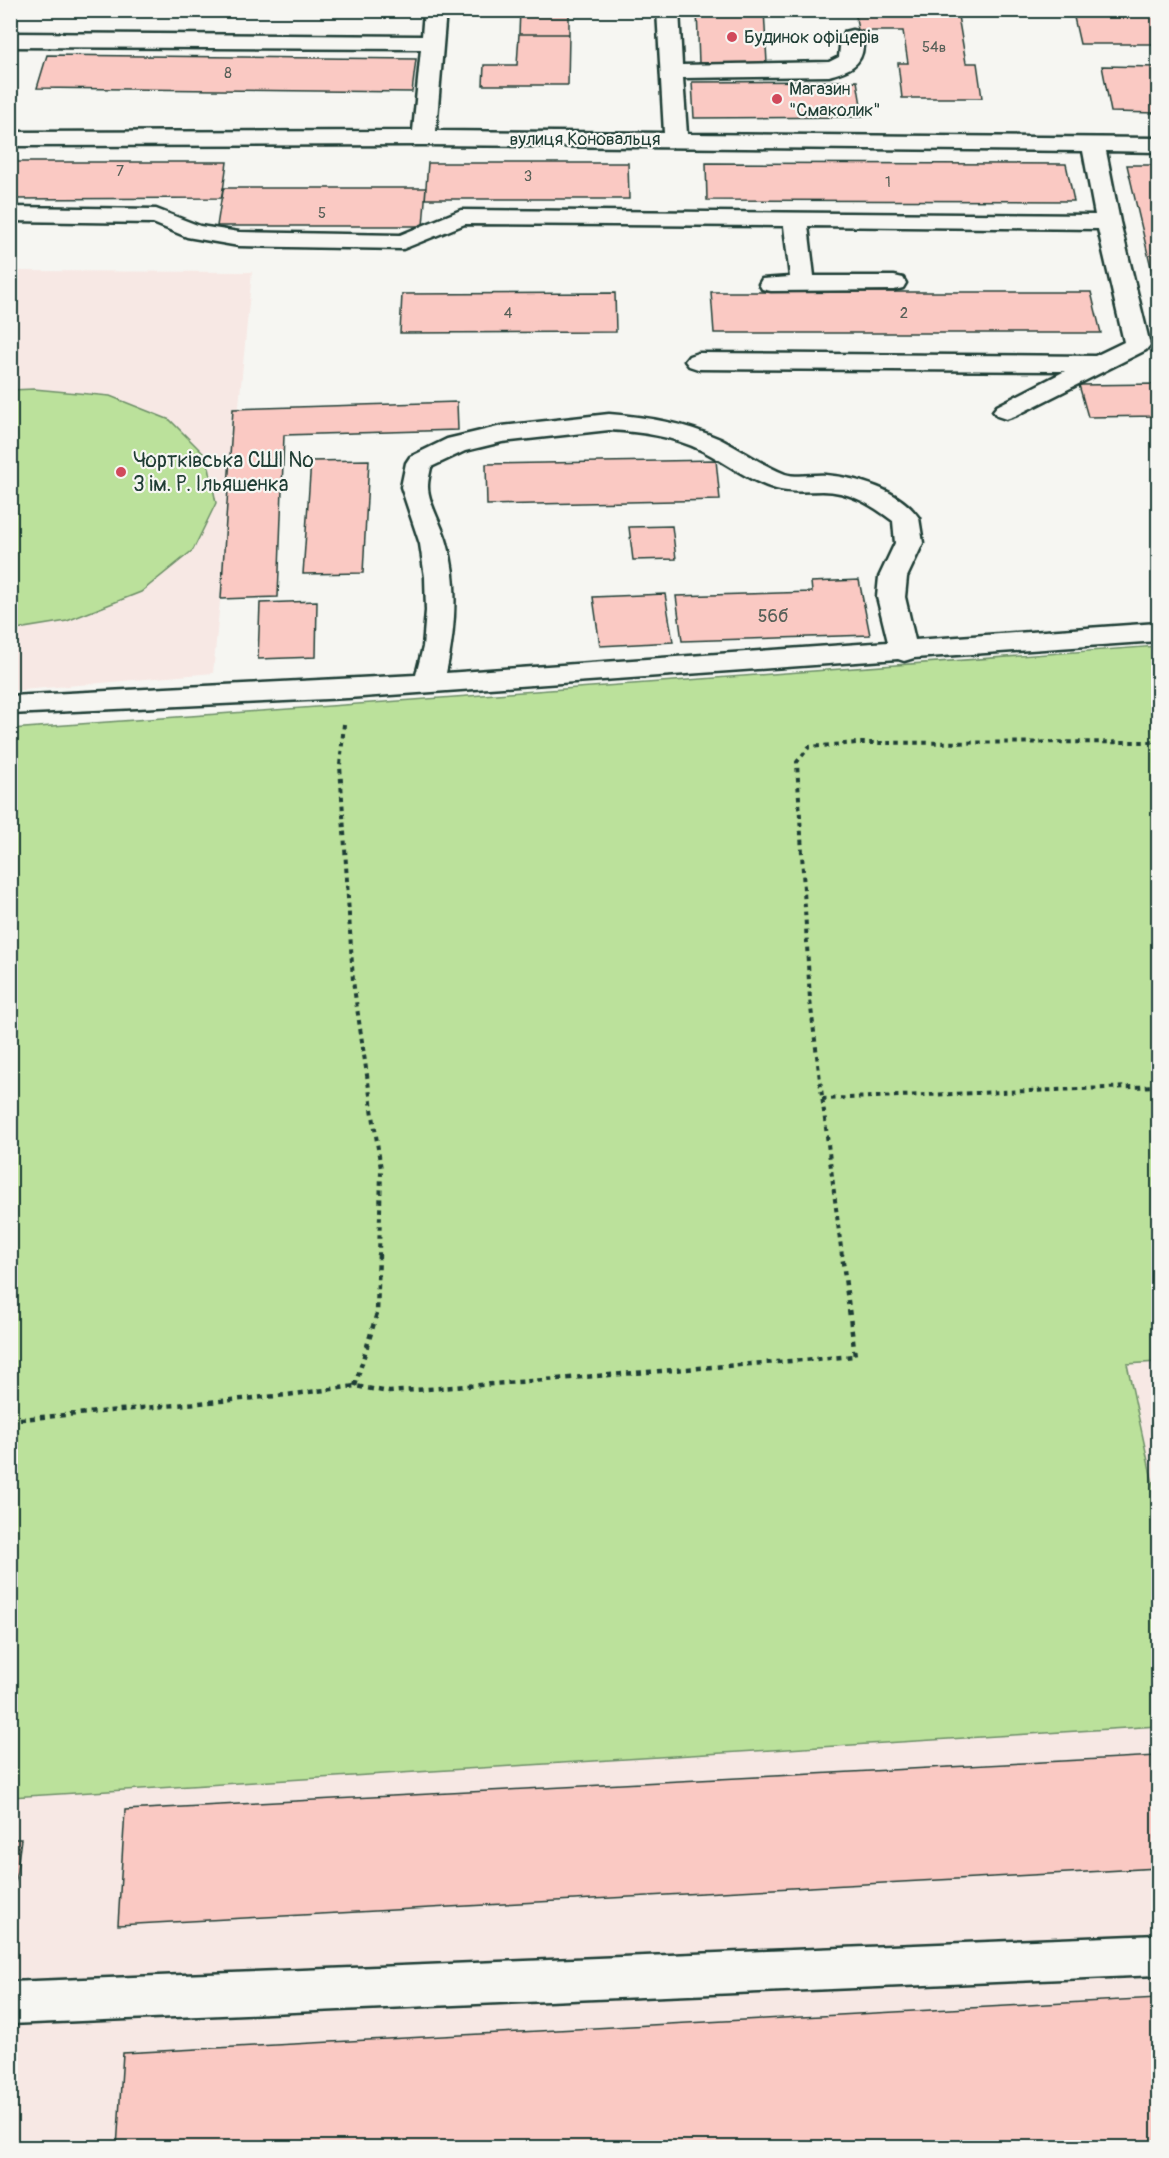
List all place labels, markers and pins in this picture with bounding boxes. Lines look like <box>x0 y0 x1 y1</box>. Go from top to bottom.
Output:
place label: Будинок офіцерів <box>744 26 879 49</box>
marker: Будинок офіцерів <box>725 30 739 44</box>
place label: Магазин "Смаколик" <box>789 78 881 122</box>
marker: Магазин "Смаколик" <box>770 92 784 106</box>
place label: Чортківська СШІ № 3 ім. Р. Ільяшенка <box>133 447 314 498</box>
marker: Чортківська СШІ № 3 ім. Р. Ільяшенка <box>114 465 128 479</box>

